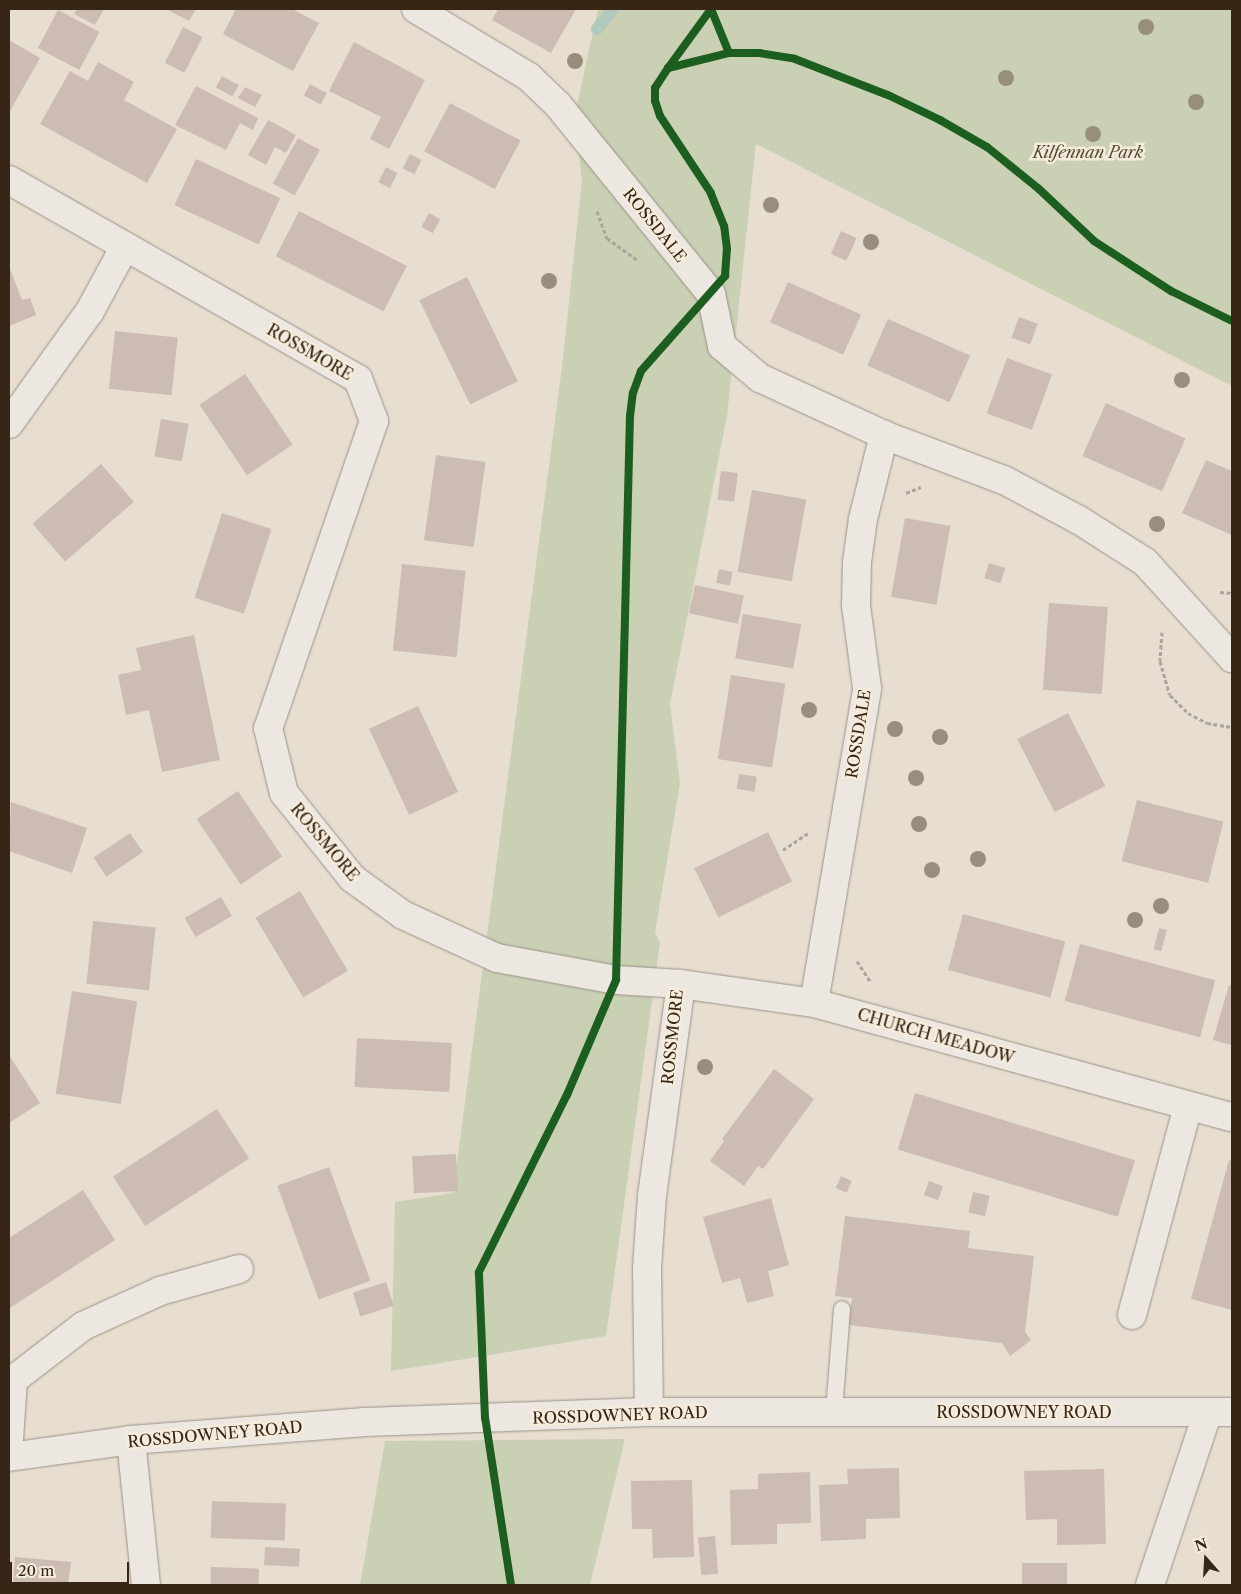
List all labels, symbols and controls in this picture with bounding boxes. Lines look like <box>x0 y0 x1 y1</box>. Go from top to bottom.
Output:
park label: Kilfennan Park <box>1033 142 1143 162</box>
street label: ROSSDALE <box>619 184 691 266</box>
street label: ROSSMORE <box>264 320 356 384</box>
street label: ROSSDALE <box>841 688 875 780</box>
street label: ROSSMORE <box>287 799 363 885</box>
street label: ROSSMORE <box>657 988 687 1086</box>
street label: CHURCH MEADOW <box>855 1004 1017 1068</box>
street label: ROSSDOWNEY ROAD <box>532 1402 708 1428</box>
street label: ROSSDOWNEY ROAD <box>936 1402 1112 1422</box>
street label: ROSSDOWNEY ROAD <box>126 1417 304 1451</box>
north arrow <box>1181 1534 1231 1584</box>
text: N <box>1192 1534 1210 1555</box>
scale bar <box>12 1552 131 1584</box>
text: 20 m <box>18 1561 54 1580</box>

